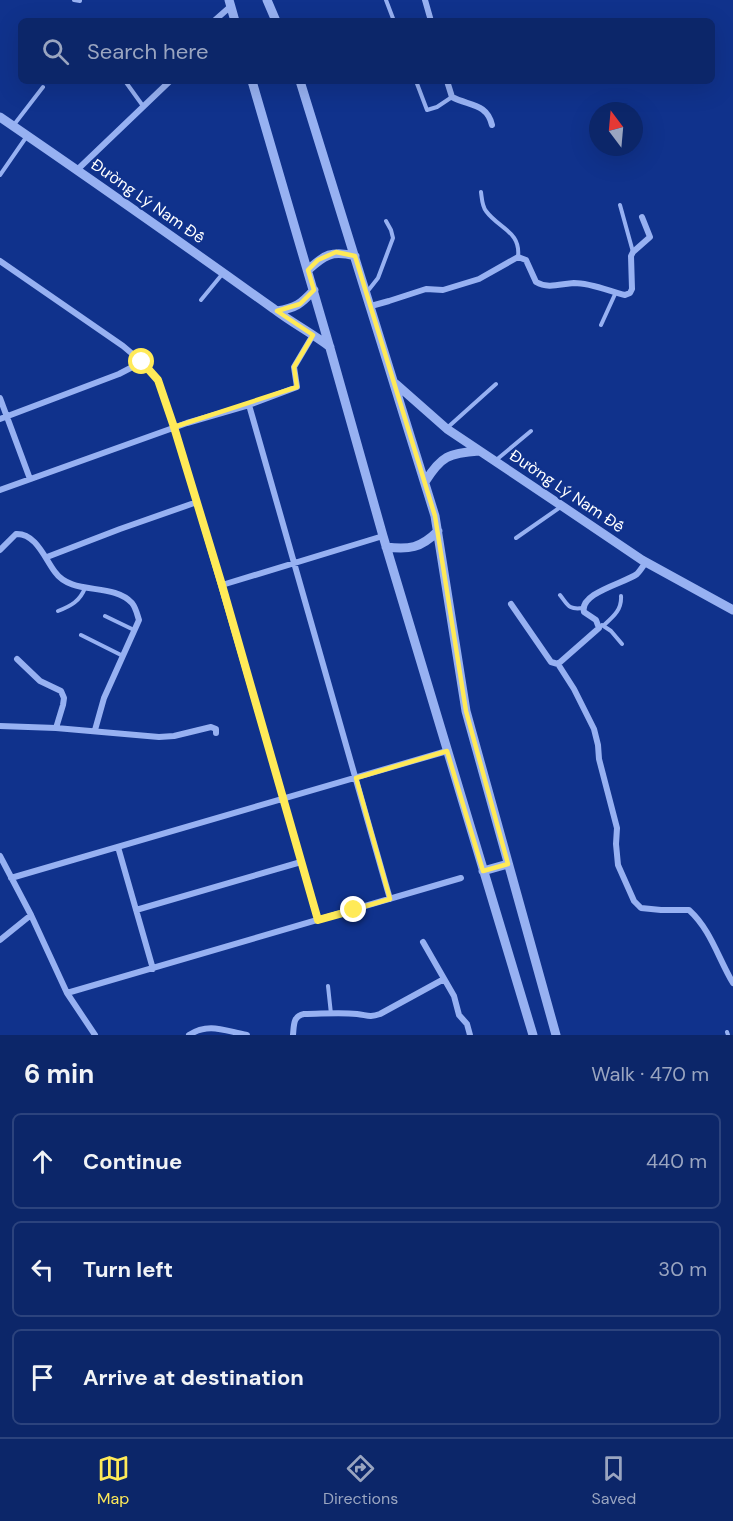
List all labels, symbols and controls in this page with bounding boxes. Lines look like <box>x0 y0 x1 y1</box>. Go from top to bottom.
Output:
search box <box>18 18 715 84</box>
icon: search <box>39 35 72 68</box>
text: Search here <box>87 37 208 66</box>
north arrow <box>589 102 643 156</box>
street label: Đường Lý Nam Đế <box>87 154 209 248</box>
route start <box>128 348 154 374</box>
street label: Đường Lý Nam Đế <box>505 445 629 537</box>
route end <box>340 896 366 922</box>
text: 6 min <box>24 1057 94 1091</box>
text: Walk · 470 m <box>591 1061 709 1087</box>
icon: ahead <box>26 1145 59 1178</box>
text: Continue <box>83 1147 182 1176</box>
text: 440 m <box>646 1148 707 1174</box>
icon: left <box>26 1253 59 1286</box>
text: Turn left <box>83 1255 173 1284</box>
text: 30 m <box>658 1256 707 1282</box>
icon: arrive <box>26 1361 59 1394</box>
text: Arrive at destination <box>83 1363 304 1392</box>
tab: Map <box>97 1452 130 1509</box>
tab: Directions <box>323 1452 398 1509</box>
tab: Saved <box>592 1452 636 1509</box>

